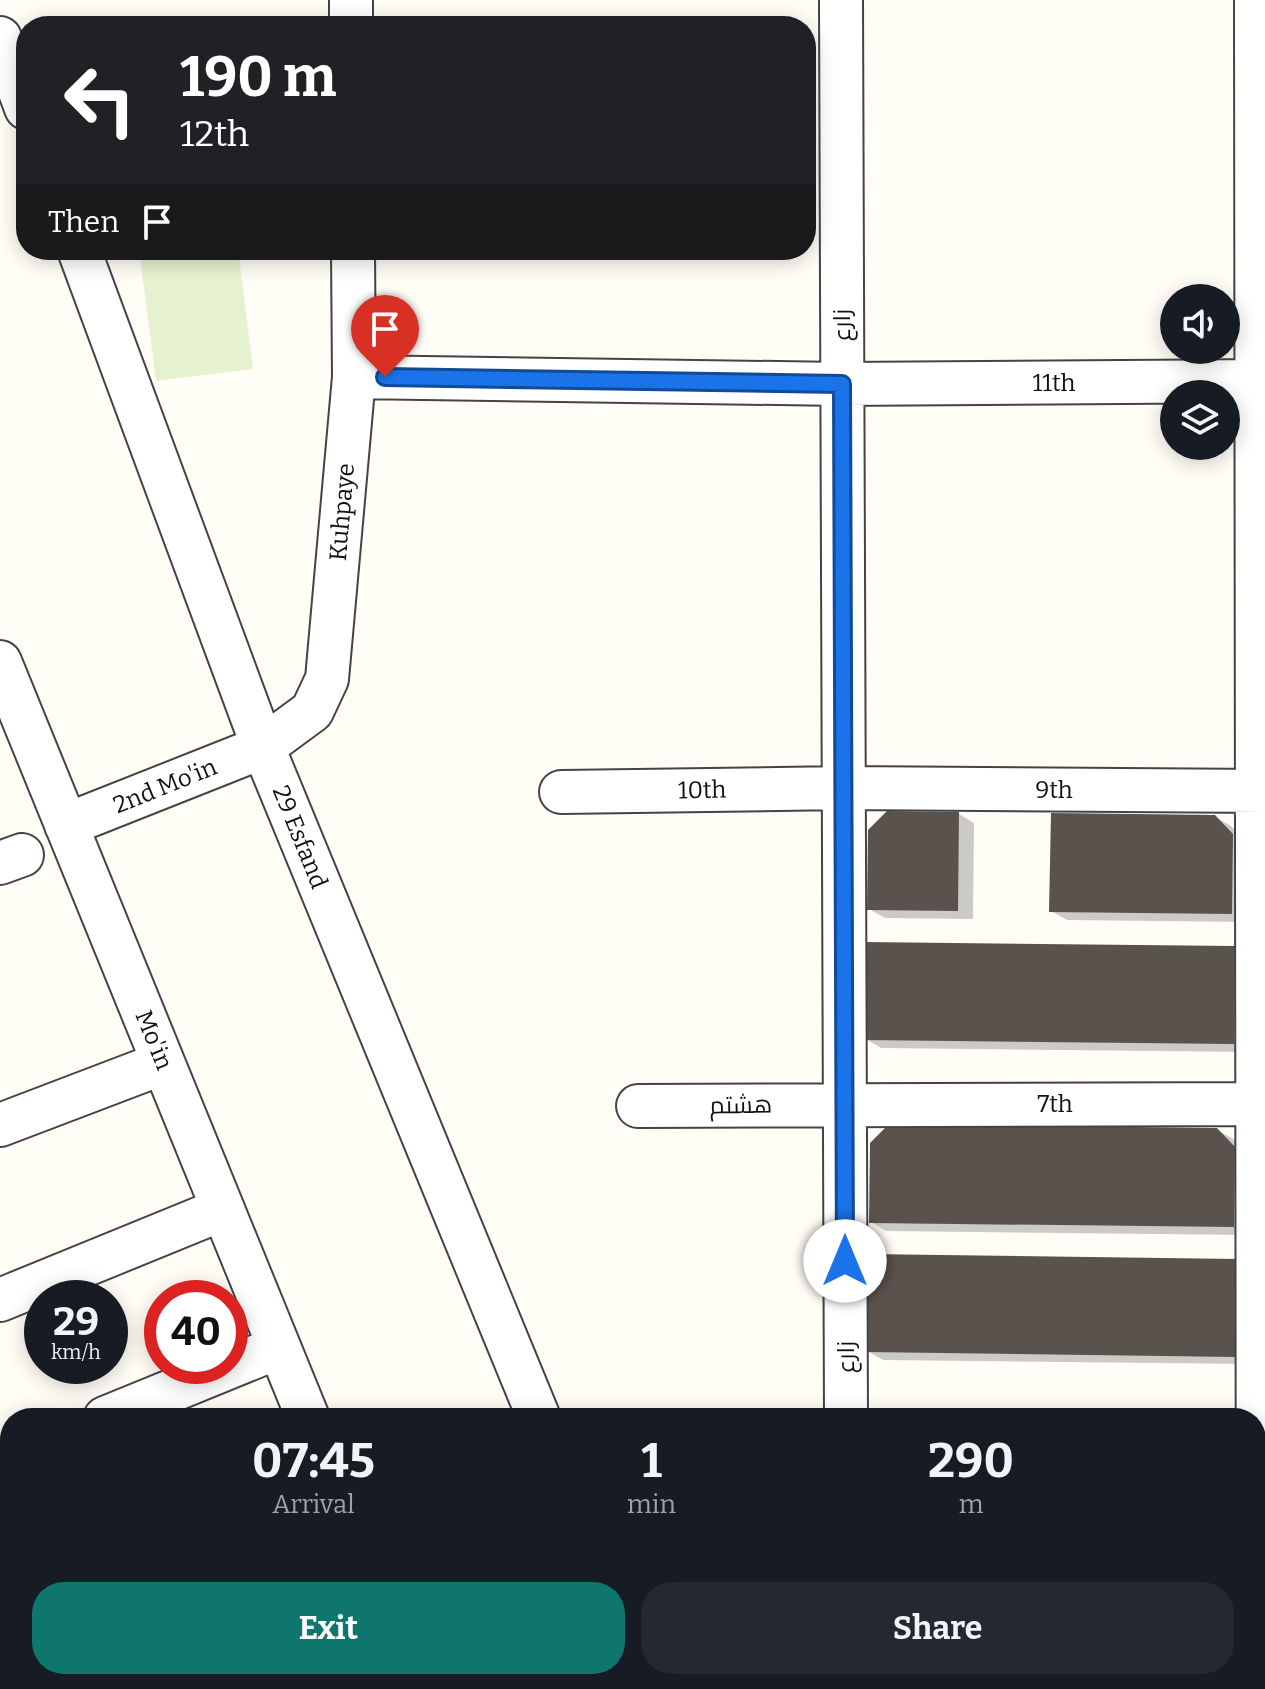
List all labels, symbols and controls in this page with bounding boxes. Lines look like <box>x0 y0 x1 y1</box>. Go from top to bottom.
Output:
text: 190 m <box>180 44 336 111</box>
icon: left <box>48 48 152 152</box>
text: 12th <box>180 112 249 156</box>
icon: arrive <box>135 200 179 244</box>
text: Then <box>48 204 119 240</box>
map controls <box>1160 284 1240 460</box>
button: sound <box>1160 284 1240 364</box>
pin <box>351 295 419 377</box>
icon: arrive <box>363 307 407 351</box>
street label: زارع <box>828 309 858 341</box>
street label: 11th <box>1033 369 1075 397</box>
button: layers <box>1160 380 1240 460</box>
street label: Kuhpaye <box>324 462 360 562</box>
street label: 2nd Mo'in <box>109 753 221 819</box>
street label: 10th <box>678 776 727 804</box>
street label: 9th <box>1035 776 1073 804</box>
street label: 29 Esfand <box>267 781 333 893</box>
street label: Mo'in <box>129 1006 179 1074</box>
street label: هشتم <box>709 1090 773 1122</box>
street label: 7th <box>1037 1090 1073 1118</box>
position arrow <box>803 1219 887 1303</box>
speed limit sign: 40 <box>144 1280 248 1384</box>
text: 29 <box>53 1298 99 1346</box>
text: km/h <box>51 1340 101 1364</box>
street label: زارع <box>832 1341 862 1373</box>
text: 07:45 <box>252 1432 375 1490</box>
text: 1 <box>641 1432 662 1490</box>
text: 290 <box>928 1432 1014 1490</box>
text: Arrival <box>272 1489 355 1520</box>
text: min <box>627 1489 676 1520</box>
text: m <box>959 1489 983 1520</box>
button: Exit <box>32 1582 625 1674</box>
button: Share <box>641 1582 1234 1674</box>

